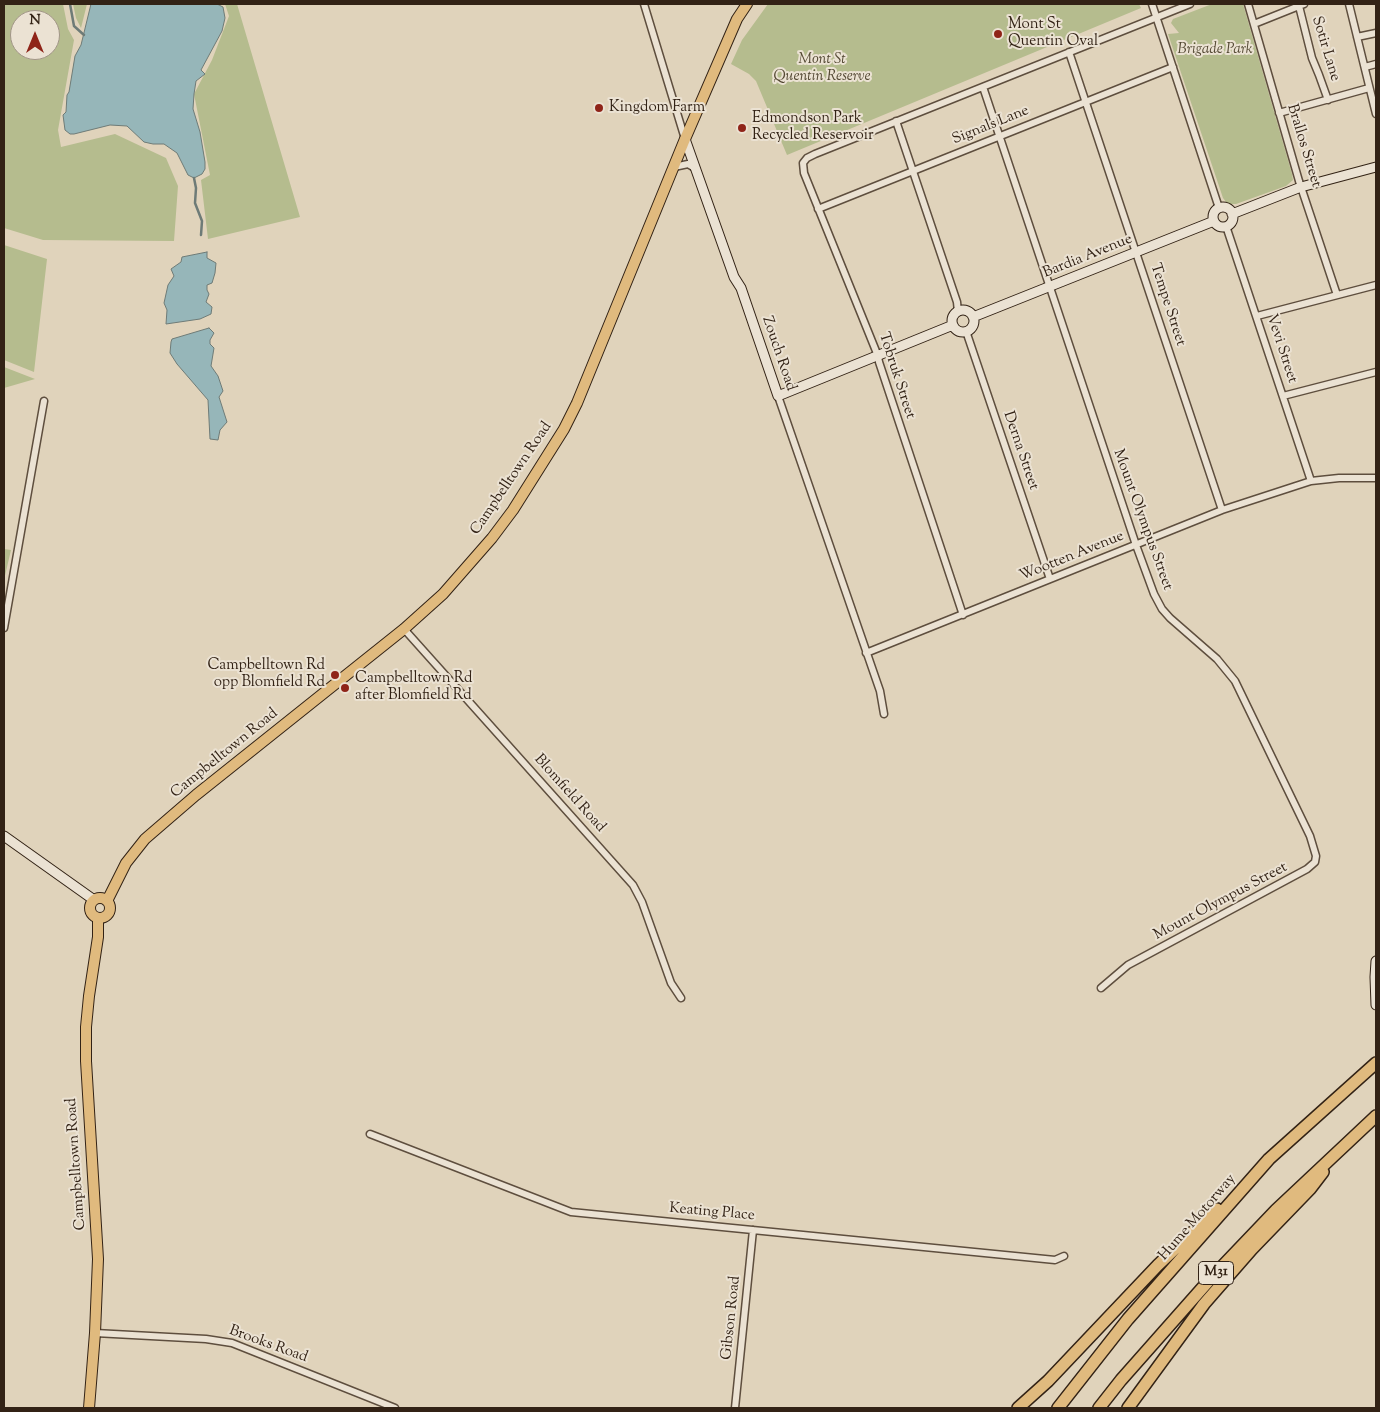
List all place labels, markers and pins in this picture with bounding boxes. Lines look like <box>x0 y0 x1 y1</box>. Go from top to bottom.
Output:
place label: Mont St Quentin Oval <box>1008 16 1098 51</box>
marker: Mont St Quentin Oval <box>992 28 1004 40</box>
place label: Kingdom Farm <box>609 99 705 117</box>
marker: Kingdom Farm <box>593 102 605 114</box>
place label: Edmondson Park Recycled Reservoir <box>752 110 874 145</box>
marker: Edmondson Park Recycled Reservoir <box>736 122 748 134</box>
place label: Campbelltown Rd opp Blomfield Rd <box>207 657 325 692</box>
marker: Campbelltown Rd opp Blomfield Rd <box>329 669 341 681</box>
place label: Campbelltown Rd after Blomfield Rd <box>355 670 473 705</box>
marker: Campbelltown Rd after Blomfield Rd <box>339 682 351 694</box>

